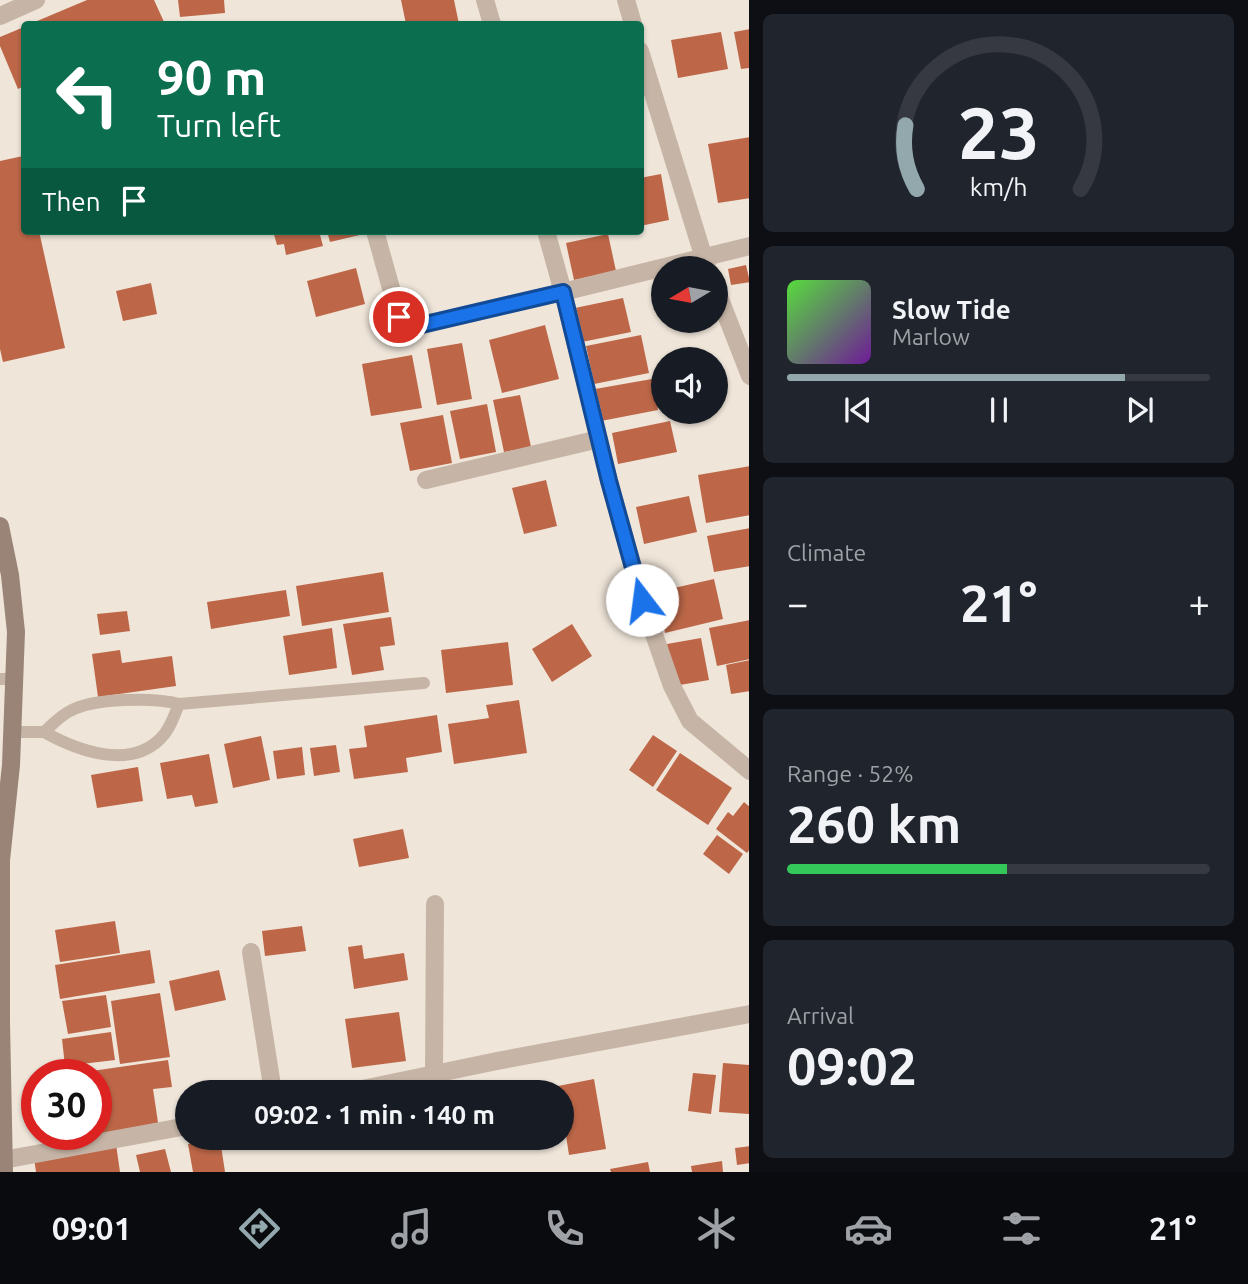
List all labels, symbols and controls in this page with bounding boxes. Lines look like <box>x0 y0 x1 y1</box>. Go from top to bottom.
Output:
icon: left <box>42 49 133 140</box>
text: 90 m <box>157 49 266 104</box>
text: 23 <box>957 91 1040 173</box>
text: Turn left <box>157 107 281 143</box>
text: km/h <box>970 173 1027 201</box>
icon: arrive <box>115 182 153 220</box>
text: Then <box>42 187 101 216</box>
north arrow <box>651 256 728 332</box>
map controls <box>651 256 728 424</box>
pin <box>369 287 429 347</box>
text: Slow Tide <box>892 295 1011 324</box>
icon: arrive <box>380 298 418 336</box>
text: Marlow <box>892 324 970 349</box>
button: sound <box>651 347 728 424</box>
icon: previous <box>839 391 877 429</box>
icon: pause <box>980 391 1018 429</box>
icon: next <box>1121 391 1159 429</box>
text: Climate <box>787 540 866 565</box>
position arrow <box>605 563 679 637</box>
text: 21° <box>960 574 1037 632</box>
text: − <box>787 582 808 624</box>
text: + <box>1189 582 1210 624</box>
text: Range · 52% <box>787 761 914 786</box>
text: 260 km <box>787 795 961 853</box>
text: Arrival <box>787 1003 854 1028</box>
text: 09:02 <box>787 1037 917 1095</box>
speed limit sign: 30 <box>21 1059 112 1150</box>
text: 09:02 · 1 min · 140 m <box>254 1100 495 1129</box>
icon: directions <box>235 1204 284 1253</box>
icon: music <box>387 1204 436 1253</box>
icon: phone <box>540 1204 589 1253</box>
icon: climate <box>692 1204 741 1253</box>
icon: car <box>844 1204 893 1253</box>
icon: filters <box>997 1204 1046 1253</box>
text: 09:01 <box>52 1210 132 1246</box>
text: 21° <box>1149 1210 1196 1246</box>

